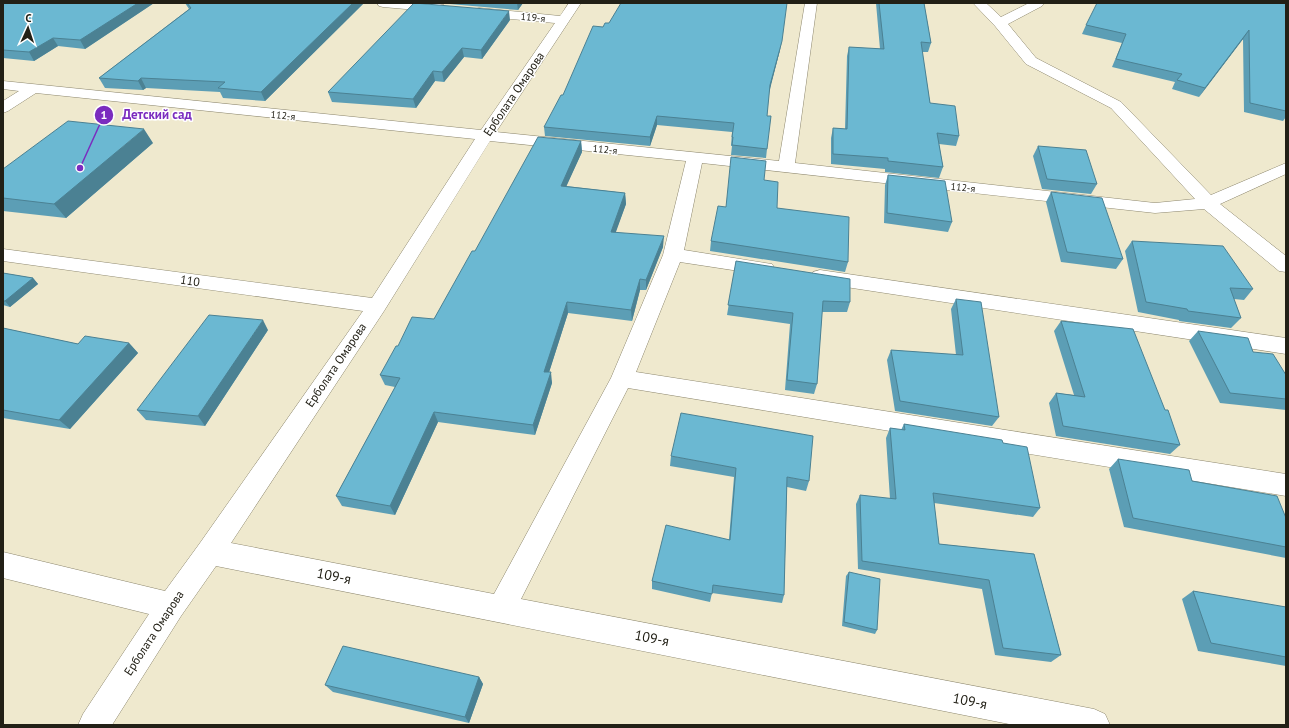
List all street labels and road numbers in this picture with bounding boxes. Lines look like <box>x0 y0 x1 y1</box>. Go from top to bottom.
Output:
street label: 119-я <box>520 10 546 25</box>
street label: Ерболата Омарова <box>480 49 547 139</box>
street label: 112-я <box>270 108 296 123</box>
street label: 112-я <box>592 142 618 157</box>
street label: 112-я <box>950 180 976 195</box>
street label: 110 <box>179 272 201 289</box>
street label: Ерболата Омарова <box>302 320 369 410</box>
street label: 109-я <box>315 564 353 588</box>
street label: Ерболата Омарова <box>120 587 187 678</box>
street label: 109-я <box>633 626 671 650</box>
street label: 109-я <box>951 689 989 713</box>

